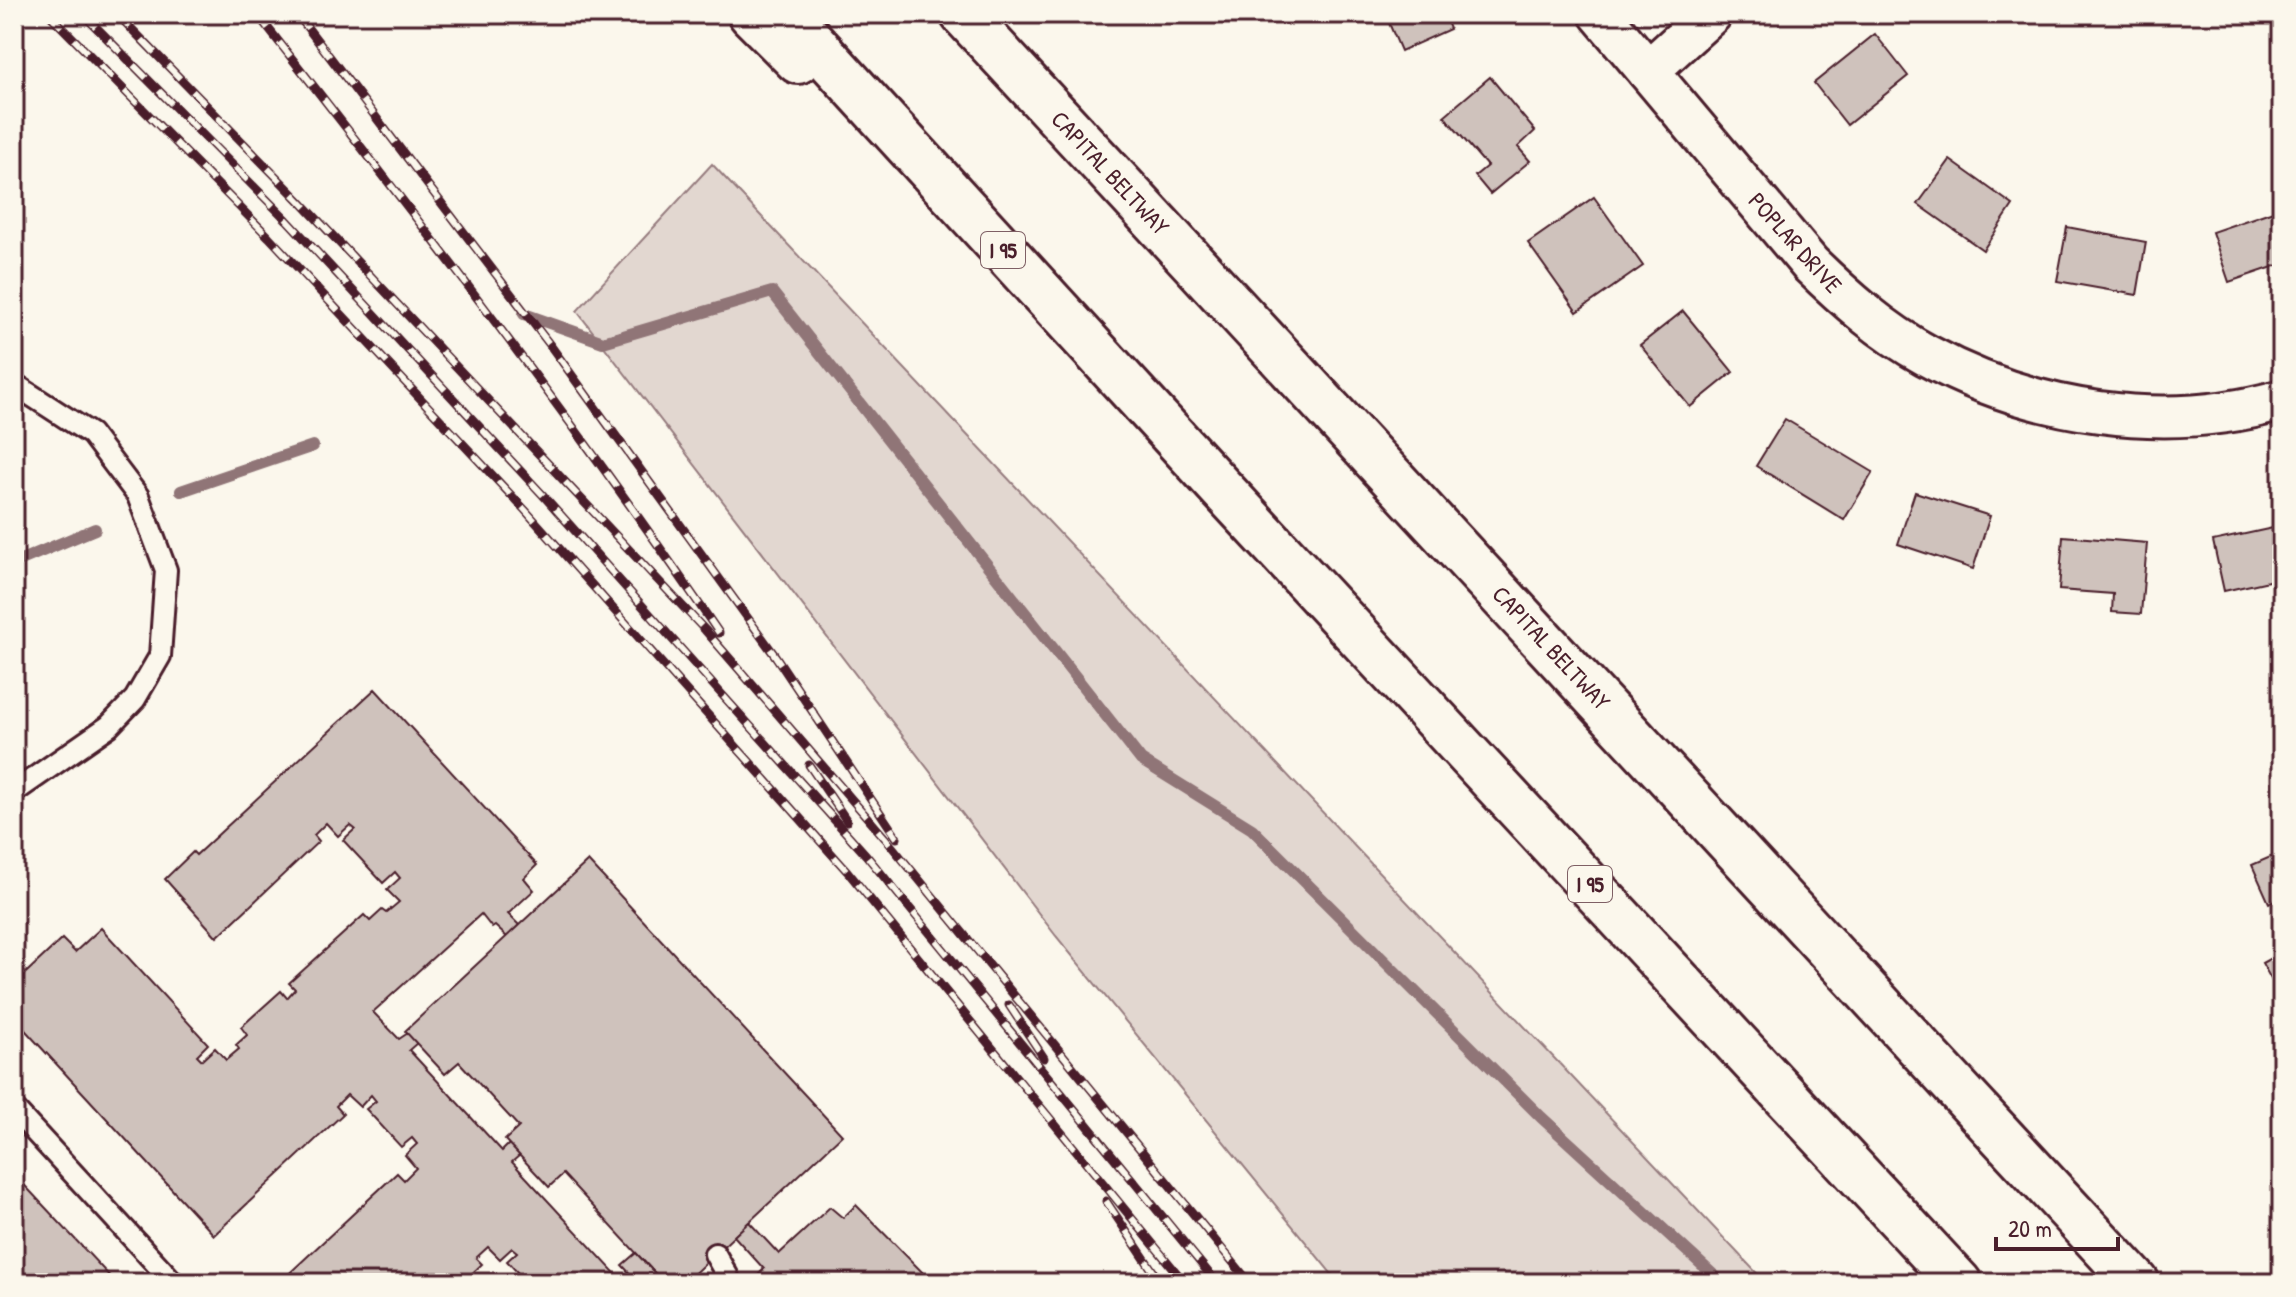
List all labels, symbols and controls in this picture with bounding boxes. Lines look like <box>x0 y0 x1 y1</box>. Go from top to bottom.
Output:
street label: CAPITAL BELTWAY <box>1045 103 1177 242</box>
street label: POPLAR DRIVE <box>1742 185 1850 300</box>
road number: I 95 <box>981 232 1025 268</box>
street label: CAPITAL BELTWAY <box>1486 578 1618 717</box>
road number: I 95 <box>1568 866 1612 902</box>
scale bar <box>1996 1201 2118 1251</box>
text: 20 m <box>2008 1212 2052 1244</box>

